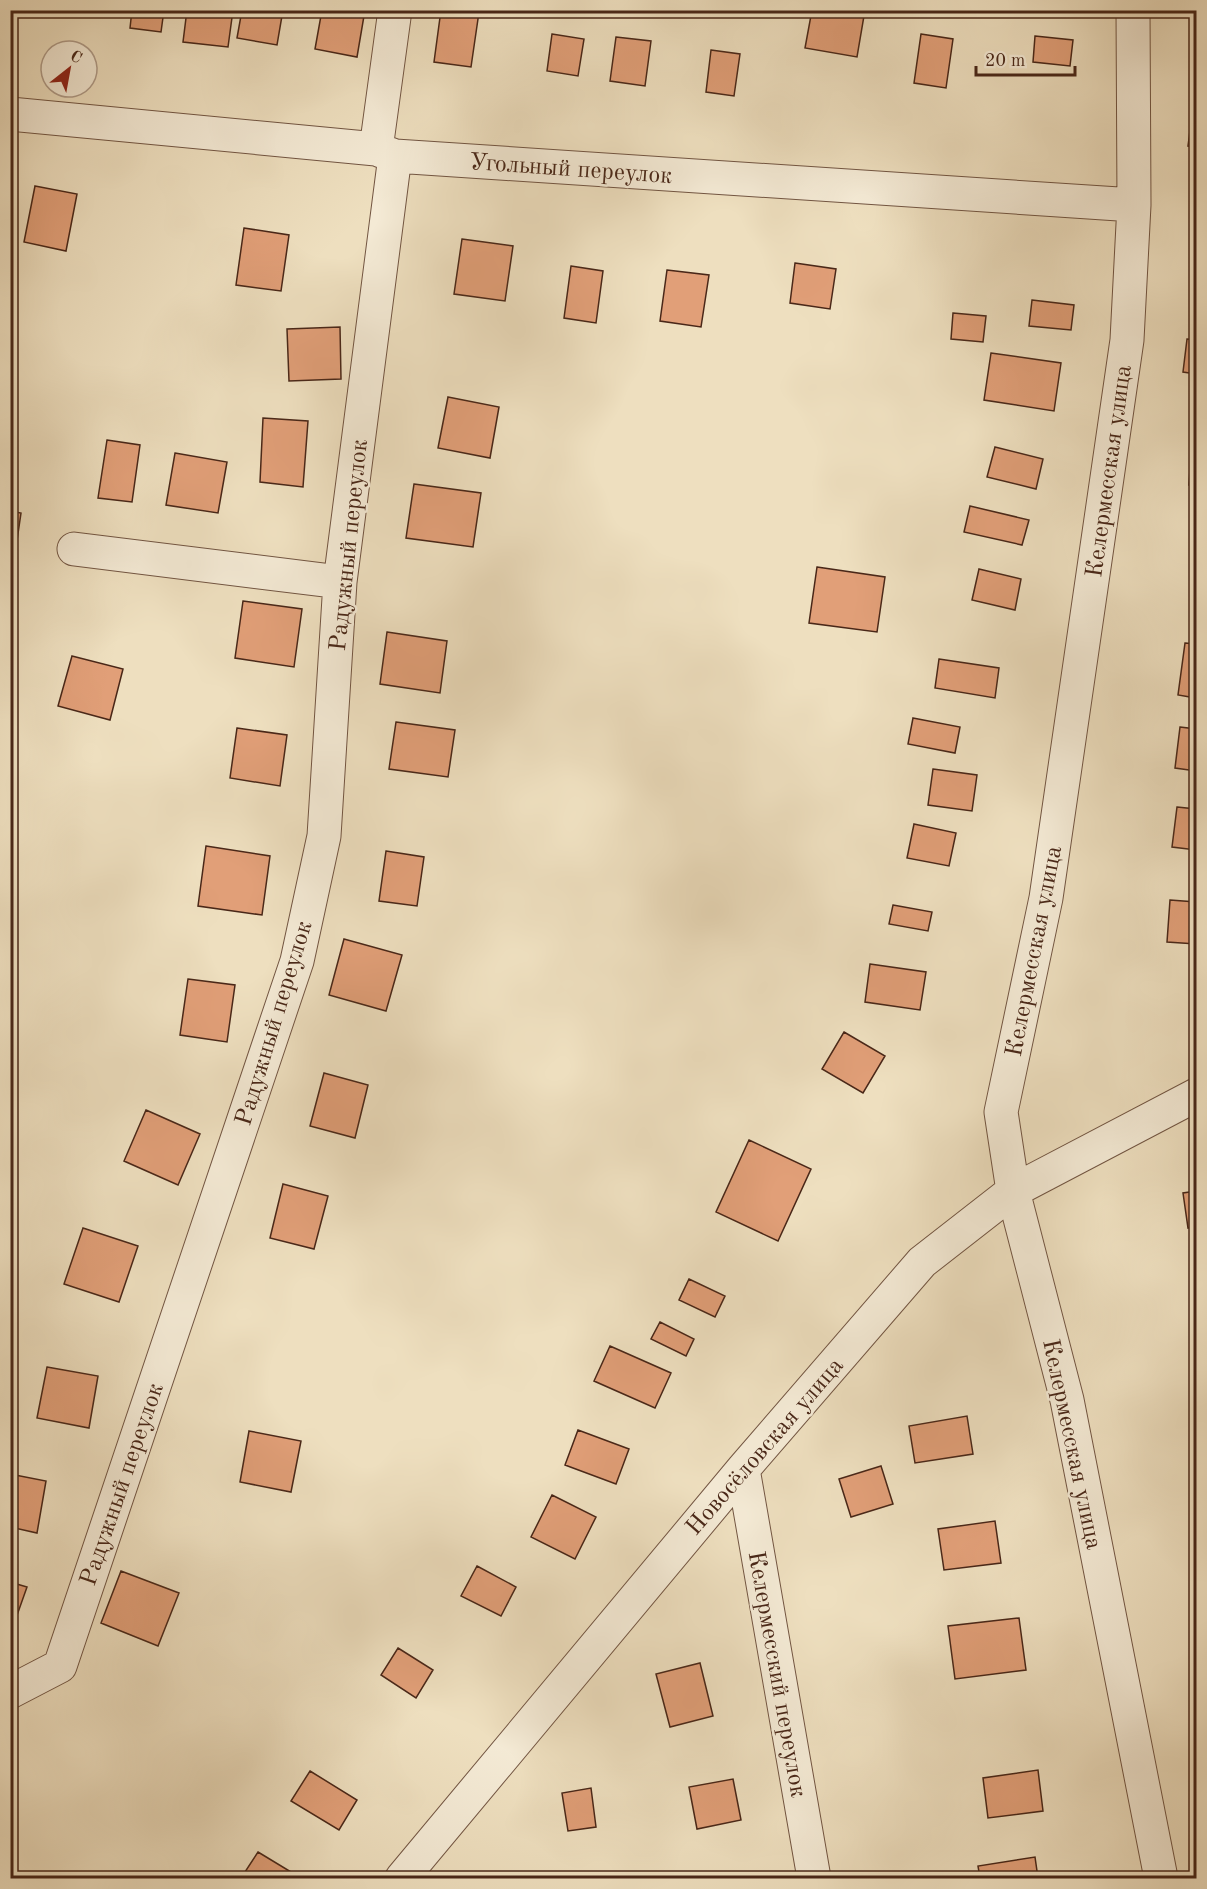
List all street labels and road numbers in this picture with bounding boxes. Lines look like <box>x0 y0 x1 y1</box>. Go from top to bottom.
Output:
street label: Угольный переулок <box>469 151 673 189</box>
street label: Келермесская улица <box>1083 363 1137 579</box>
street label: Радужный переулок <box>327 438 373 652</box>
street label: Келермесская улица <box>1003 844 1067 1059</box>
street label: Радужный переулок <box>232 918 318 1129</box>
street label: Келермесская улица <box>1037 1337 1105 1552</box>
street label: Новосёловская улица <box>682 1354 849 1541</box>
street label: Радужный переулок <box>77 1380 169 1589</box>
street label: Келермесский переулок <box>743 1549 810 1799</box>

